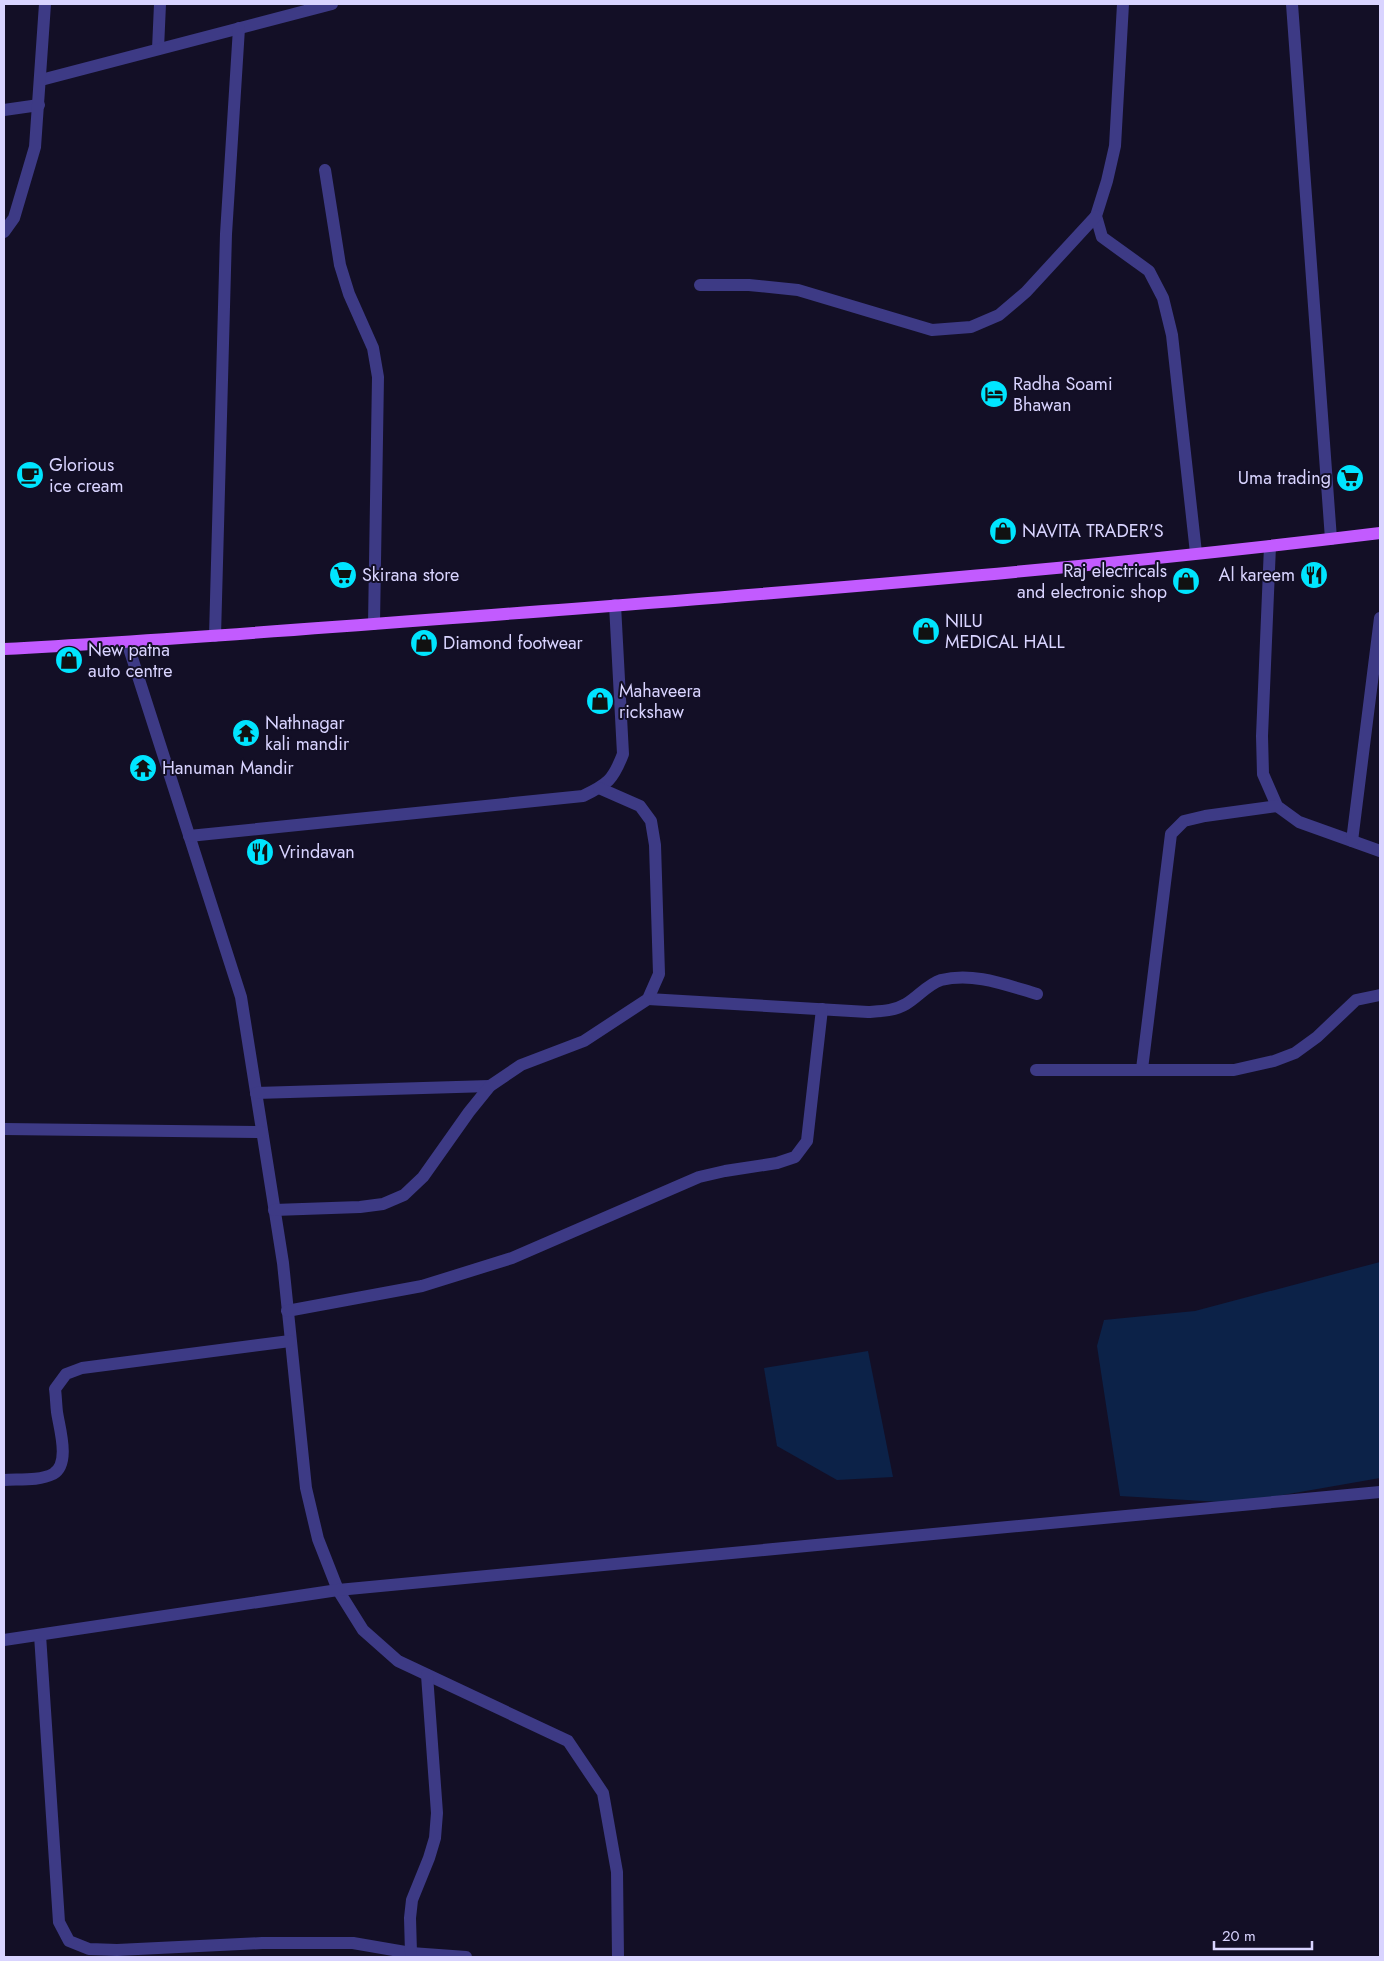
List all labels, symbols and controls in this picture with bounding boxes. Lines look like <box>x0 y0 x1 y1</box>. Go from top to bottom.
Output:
place label: Radha Soami Bhawan <box>1013 371 1113 418</box>
hotel icon: Radha Soami Bhawan <box>979 379 1009 409</box>
place label: Glorious ice cream <box>49 452 123 499</box>
cafe icon: Glorious ice cream <box>15 460 45 490</box>
supermarket icon: Uma trading <box>1335 463 1365 493</box>
place label: Uma trading <box>1238 465 1331 491</box>
shop icon: NAVITA TRADER'S <box>988 516 1018 546</box>
place label: NAVITA TRADER'S <box>1022 518 1164 544</box>
place label: Raj electricals and electronic shop <box>1017 558 1167 605</box>
supermarket icon: Skirana store <box>328 560 358 590</box>
restaurant icon: Al kareem <box>1299 560 1329 590</box>
place label: Skirana store <box>362 562 459 588</box>
place label: Al kareem <box>1219 562 1295 588</box>
shop icon: Raj electricals and electronic shop <box>1171 566 1201 596</box>
place label: NILU MEDICAL HALL <box>945 608 1065 655</box>
shop icon: NILU MEDICAL HALL <box>911 616 941 646</box>
shop icon: Diamond footwear <box>409 628 439 658</box>
place label: Diamond footwear <box>443 630 584 656</box>
place label: New patna auto centre <box>88 637 172 684</box>
shop icon: New patna auto centre <box>54 645 84 675</box>
place label: Mahaveera rickshaw <box>619 678 701 725</box>
shop icon: Mahaveera rickshaw <box>585 686 615 716</box>
place label: Nathnagar kali mandir <box>265 710 350 757</box>
temple icon: Nathnagar kali mandir <box>231 718 261 748</box>
temple icon: Hanuman Mandir <box>128 753 158 783</box>
place label: Hanuman Mandir <box>162 755 295 781</box>
restaurant icon: Vrindavan <box>245 837 275 867</box>
place label: Vrindavan <box>279 839 355 865</box>
scale bar <box>1214 1918 1312 1950</box>
text: 20 m <box>1222 1925 1256 1947</box>

